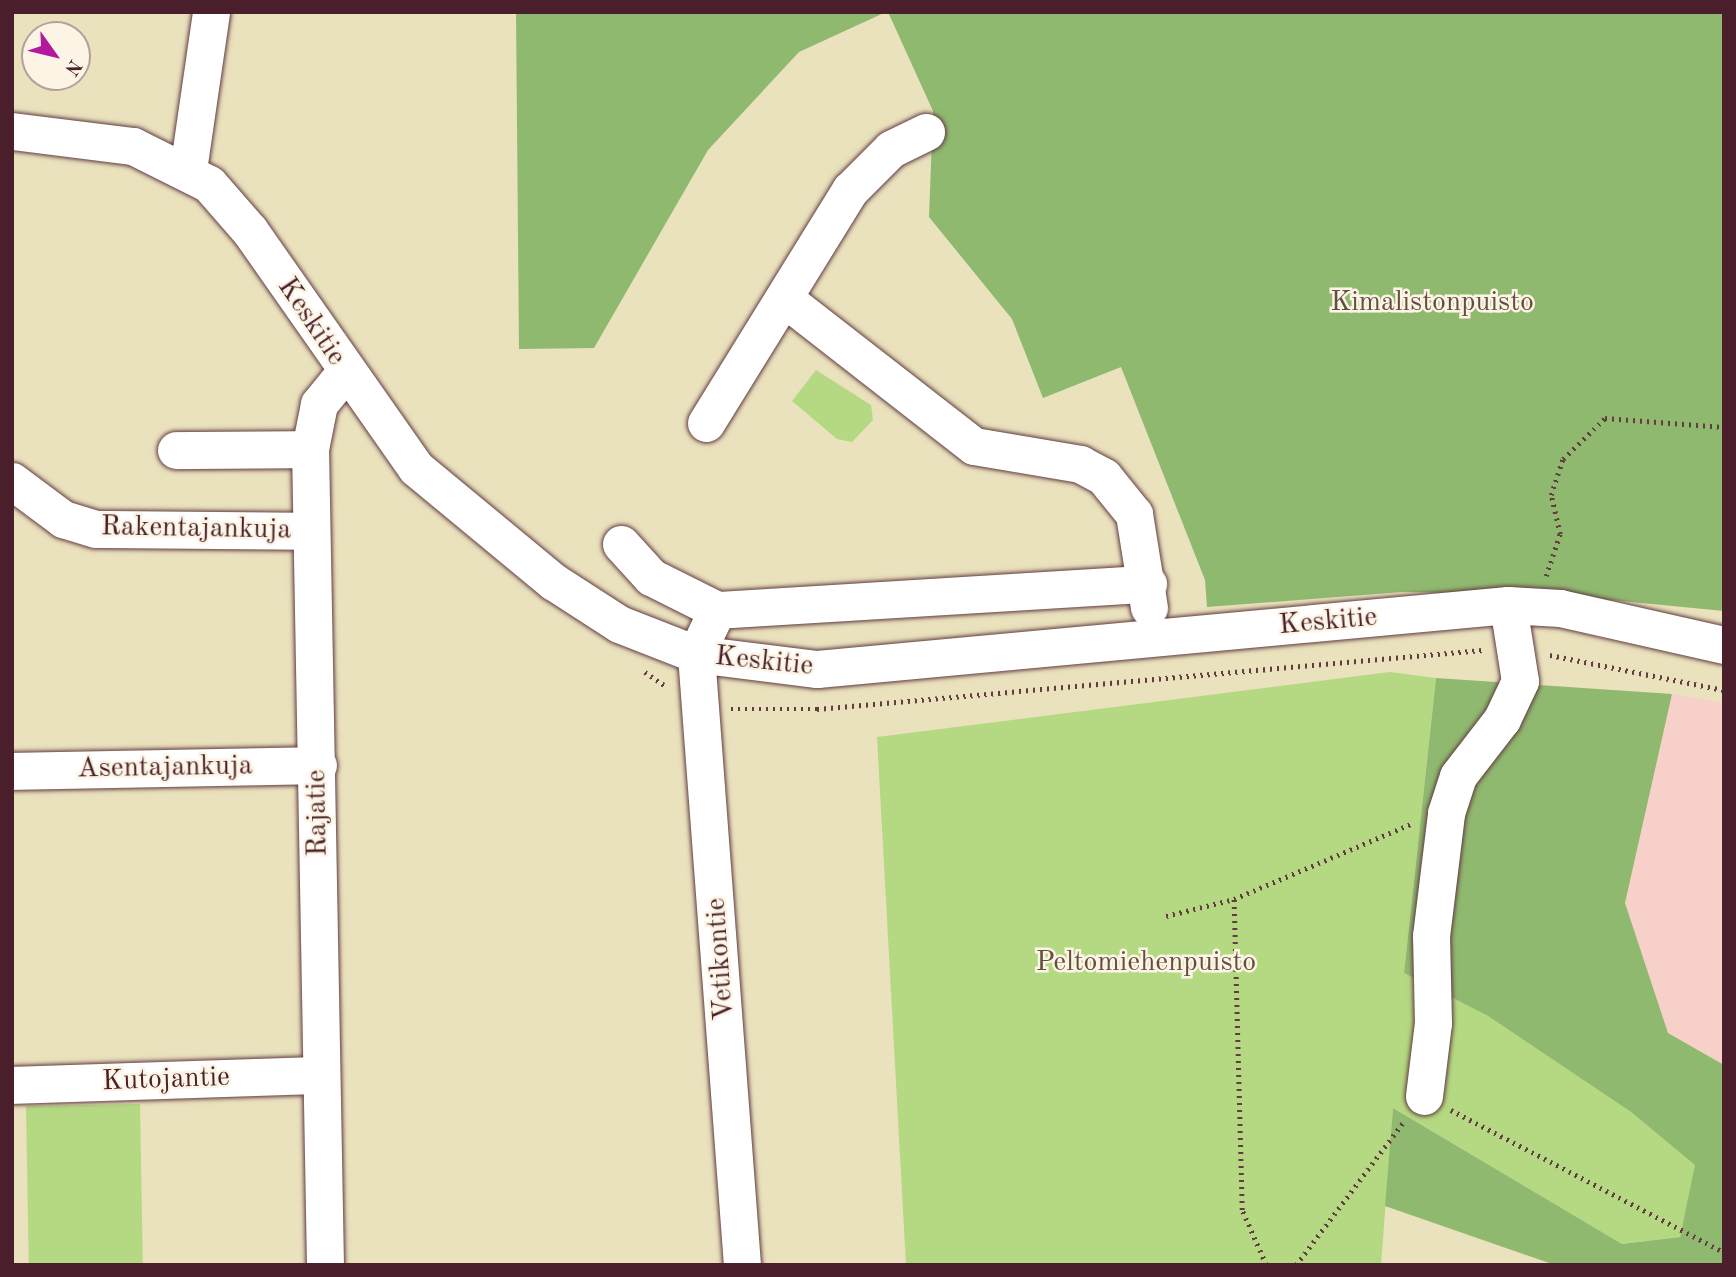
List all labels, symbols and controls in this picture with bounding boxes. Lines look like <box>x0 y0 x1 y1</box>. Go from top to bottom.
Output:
north arrow <box>21 21 91 91</box>
text: N <box>60 56 84 78</box>
street label: Keskitie <box>270 272 352 372</box>
park label: Kimalistonpuisto <box>1330 286 1534 320</box>
street label: Rakentajankuja <box>101 511 291 547</box>
street label: Keskitie <box>1277 601 1379 643</box>
street label: Keskitie <box>713 640 815 684</box>
street label: Asentajankuja <box>77 750 253 786</box>
street label: Rajatie <box>300 769 336 857</box>
street label: Vetikontie <box>700 896 742 1022</box>
park label: Peltomiehenpuisto <box>1036 946 1256 980</box>
street label: Kutojantie <box>101 1061 231 1099</box>

